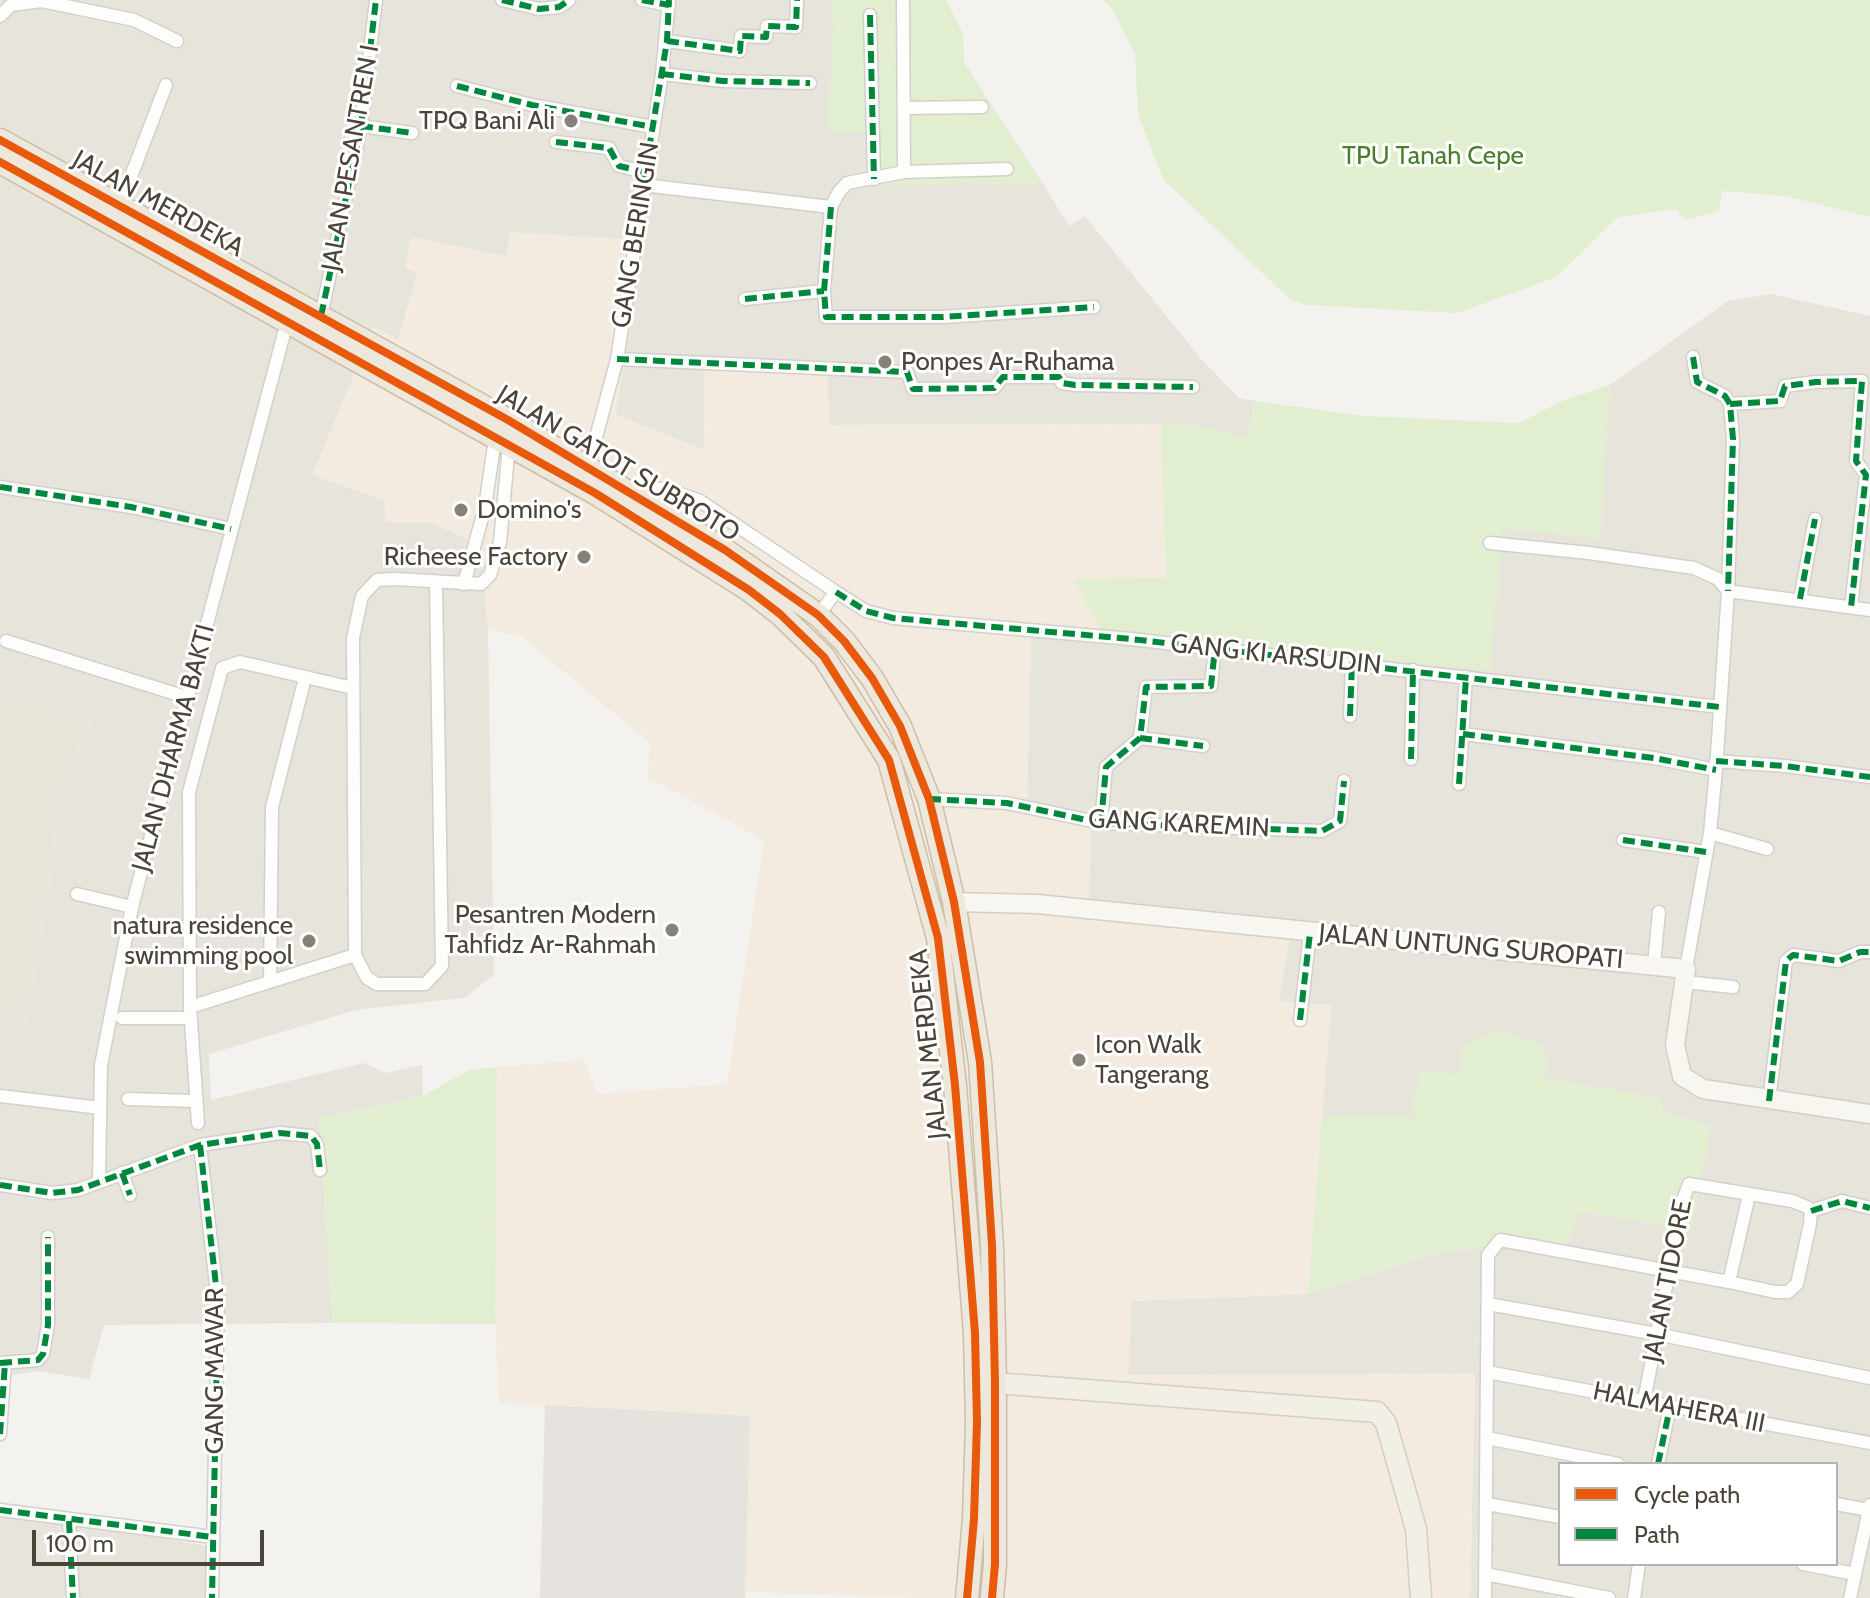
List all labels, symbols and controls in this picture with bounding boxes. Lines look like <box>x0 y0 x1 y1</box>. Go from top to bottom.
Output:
street label: JALAN PESANTREN I <box>316 42 386 274</box>
place label: TPQ Bani Ali <box>419 105 555 137</box>
marker: TPQ Bani Ali <box>562 112 580 130</box>
street label: GANG BERINGIN <box>606 140 666 330</box>
park label: TPU Tanah Cepe <box>1342 140 1524 172</box>
street label: JALAN MERDEKA <box>67 144 249 264</box>
place label: Ponpes Ar-Ruhama <box>901 346 1114 378</box>
marker: Ponpes Ar-Ruhama <box>876 353 894 371</box>
street label: JALAN GATOT SUBROTO <box>491 379 745 549</box>
place label: Domino's <box>477 494 582 526</box>
marker: Domino's <box>452 501 470 519</box>
place label: Richeese Factory <box>384 541 568 573</box>
marker: Richeese Factory <box>575 548 593 566</box>
street label: JALAN DHARMA BAKTI <box>126 621 222 875</box>
street label: GANG KI ARSUDIN <box>1169 628 1383 682</box>
street label: GANG KAREMIN <box>1087 804 1271 844</box>
place label: Pesantren Modern Tahfidz Ar-Rahmah <box>444 899 656 960</box>
place label: natura residence swimming pool <box>113 910 293 972</box>
street label: JALAN UNTUNG SUROPATI <box>1317 918 1625 976</box>
marker: Pesantren Modern Tahfidz Ar-Rahmah <box>663 921 681 939</box>
marker: natura residence swimming pool <box>300 932 318 950</box>
street label: JALAN MERDEKA <box>904 947 954 1141</box>
place label: Icon Walk Tangerang <box>1095 1029 1209 1090</box>
marker: Icon Walk Tangerang <box>1070 1051 1088 1069</box>
street label: JALAN TIDORE <box>1637 1197 1699 1365</box>
street label: GANG MAWAR <box>199 1288 231 1454</box>
street label: HALMAHERA III <box>1590 1376 1768 1440</box>
legend <box>1558 1462 1838 1566</box>
text: Cycle path <box>1634 1480 1740 1509</box>
scale bar <box>36 1514 268 1564</box>
text: Path <box>1634 1520 1680 1549</box>
text: 100 m <box>46 1529 114 1558</box>

